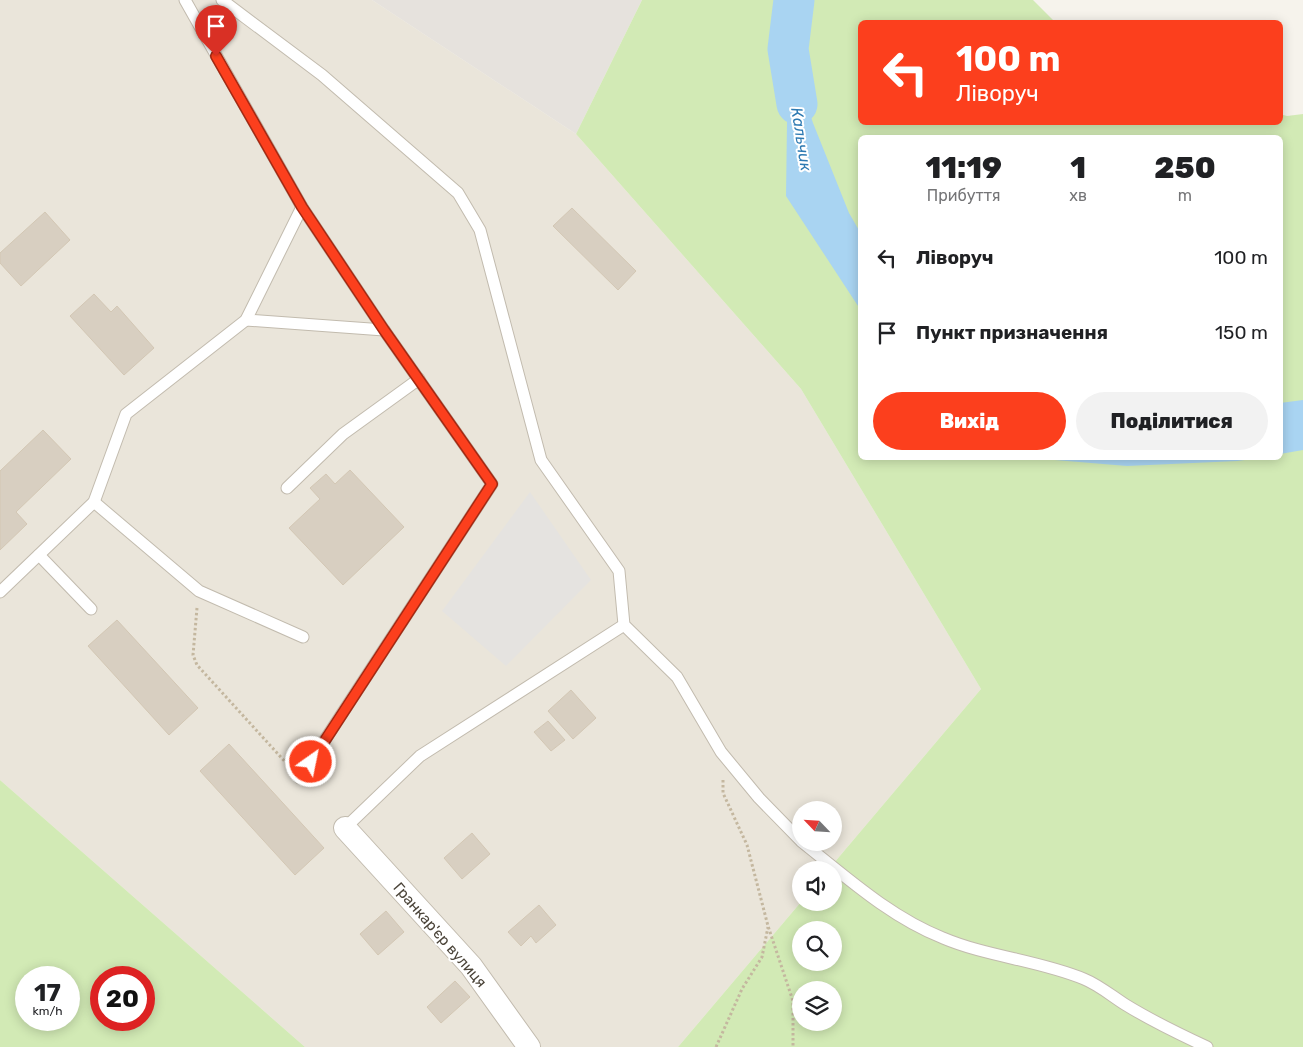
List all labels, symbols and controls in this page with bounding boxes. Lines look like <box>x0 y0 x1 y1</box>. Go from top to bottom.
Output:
pin <box>195 5 237 56</box>
icon: arrive <box>202 12 230 40</box>
text: 100 m <box>956 38 1061 80</box>
icon: left <box>873 40 938 105</box>
text: Ліворуч <box>956 80 1039 107</box>
water label: Кальчик <box>787 106 816 173</box>
text: 11:19 <box>925 150 1002 186</box>
text: 1 <box>1070 150 1086 186</box>
text: 250 <box>1154 150 1216 186</box>
text: Прибуття <box>927 186 1001 205</box>
text: хв <box>1069 186 1087 205</box>
text: m <box>1178 186 1192 205</box>
icon: left <box>873 244 901 272</box>
text: Ліворуч <box>916 246 993 269</box>
text: 100 m <box>1214 246 1268 269</box>
icon: arrive <box>873 319 901 347</box>
text: Пункт призначення <box>916 321 1108 344</box>
text: 150 m <box>1215 321 1268 344</box>
button: Вихід <box>873 392 1066 450</box>
button: Поділитися <box>1076 392 1268 450</box>
position arrow <box>284 735 336 787</box>
north arrow <box>792 801 842 851</box>
map controls <box>792 801 842 1031</box>
button: sound <box>792 861 842 911</box>
street label: Гранкар'єр вулиця <box>390 879 490 991</box>
button: search <box>792 921 842 971</box>
speed limit sign: 20 <box>90 966 155 1031</box>
text: 17 <box>34 978 61 1007</box>
button: layers <box>792 981 842 1031</box>
text: km/h <box>33 1004 62 1018</box>

